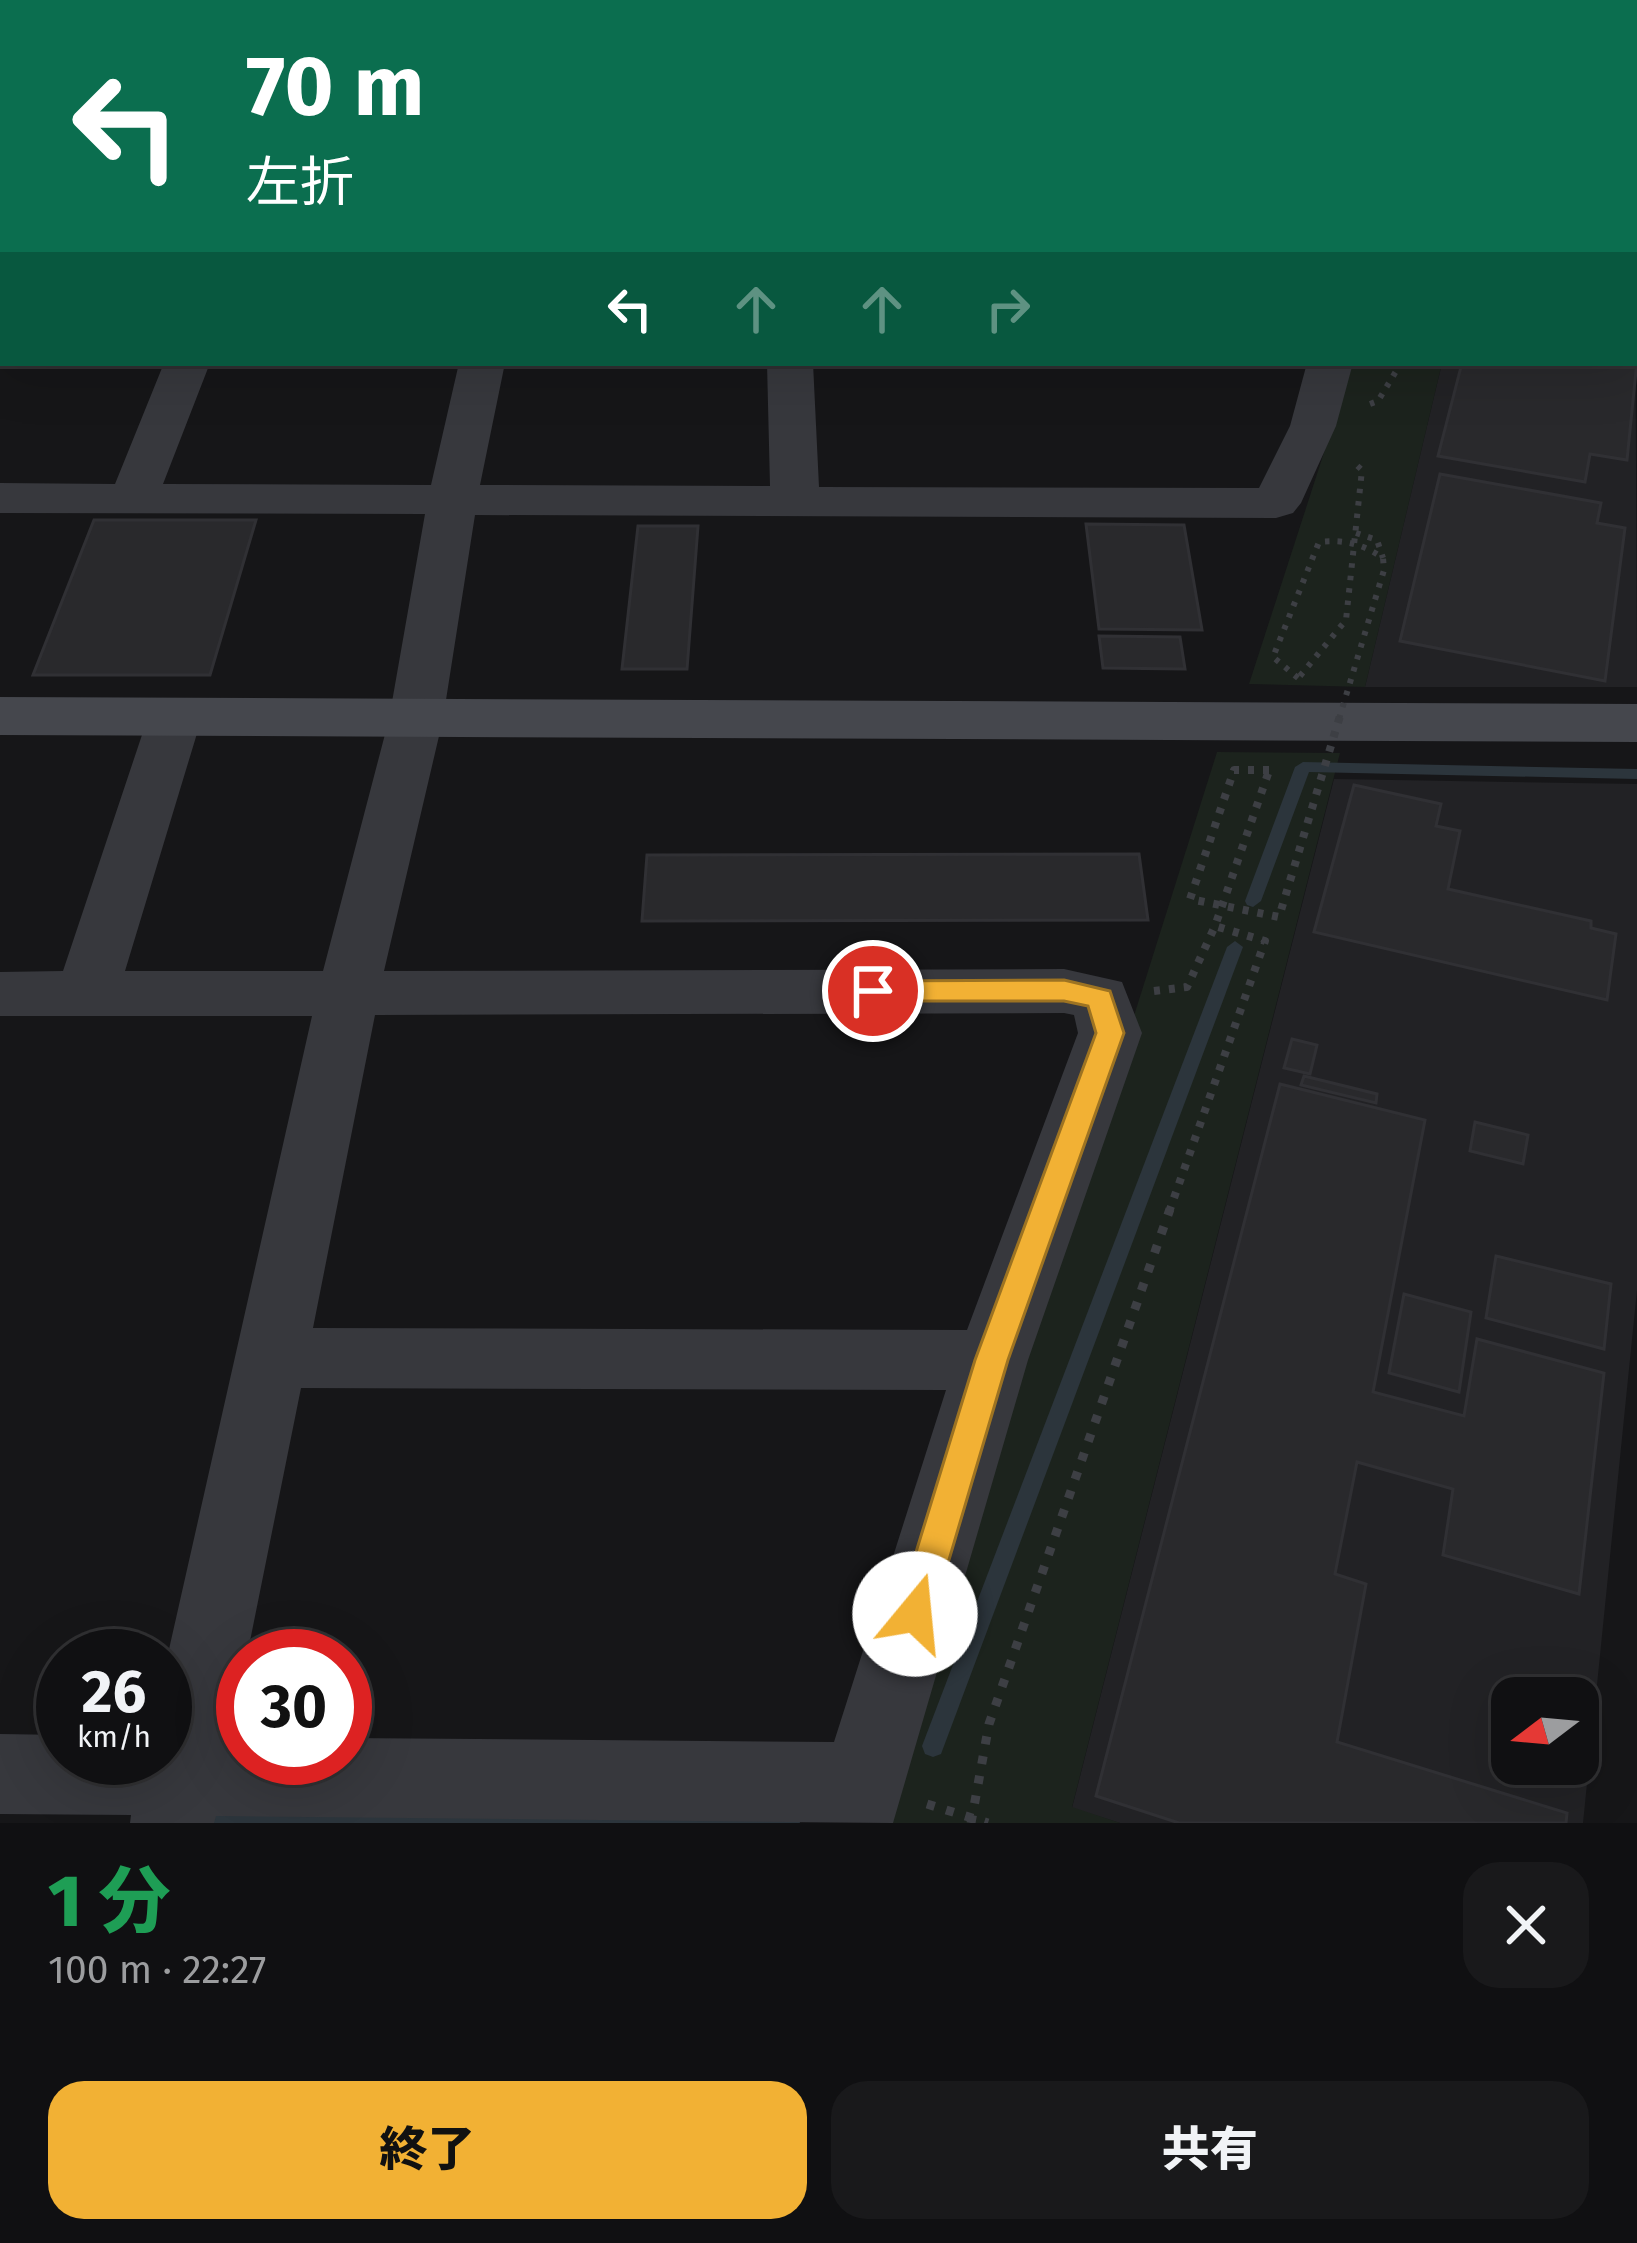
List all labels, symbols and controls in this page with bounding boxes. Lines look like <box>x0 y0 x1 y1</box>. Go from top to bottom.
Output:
text: 70 m <box>246 36 424 137</box>
icon: left <box>48 48 204 204</box>
text: 左折 <box>246 151 354 215</box>
icon: left <box>597 276 663 342</box>
icon: ahead <box>723 276 789 342</box>
icon: ahead <box>849 276 915 342</box>
icon: right <box>975 276 1041 342</box>
pin <box>822 940 924 1042</box>
icon: arrive <box>840 958 906 1024</box>
position arrow <box>852 1551 978 1677</box>
speed limit sign: 30 <box>216 1629 372 1785</box>
text: 26 <box>82 1656 146 1728</box>
north arrow <box>1491 1677 1599 1785</box>
map controls <box>1491 1677 1599 1785</box>
text: km/h <box>77 1719 151 1755</box>
text: 1 分 <box>48 1859 170 1945</box>
button: close <box>1463 1862 1589 1988</box>
text: 100 m · 22:27 <box>48 1947 266 1993</box>
button: 終了 <box>48 2081 807 2219</box>
button: 共有 <box>831 2081 1589 2219</box>

